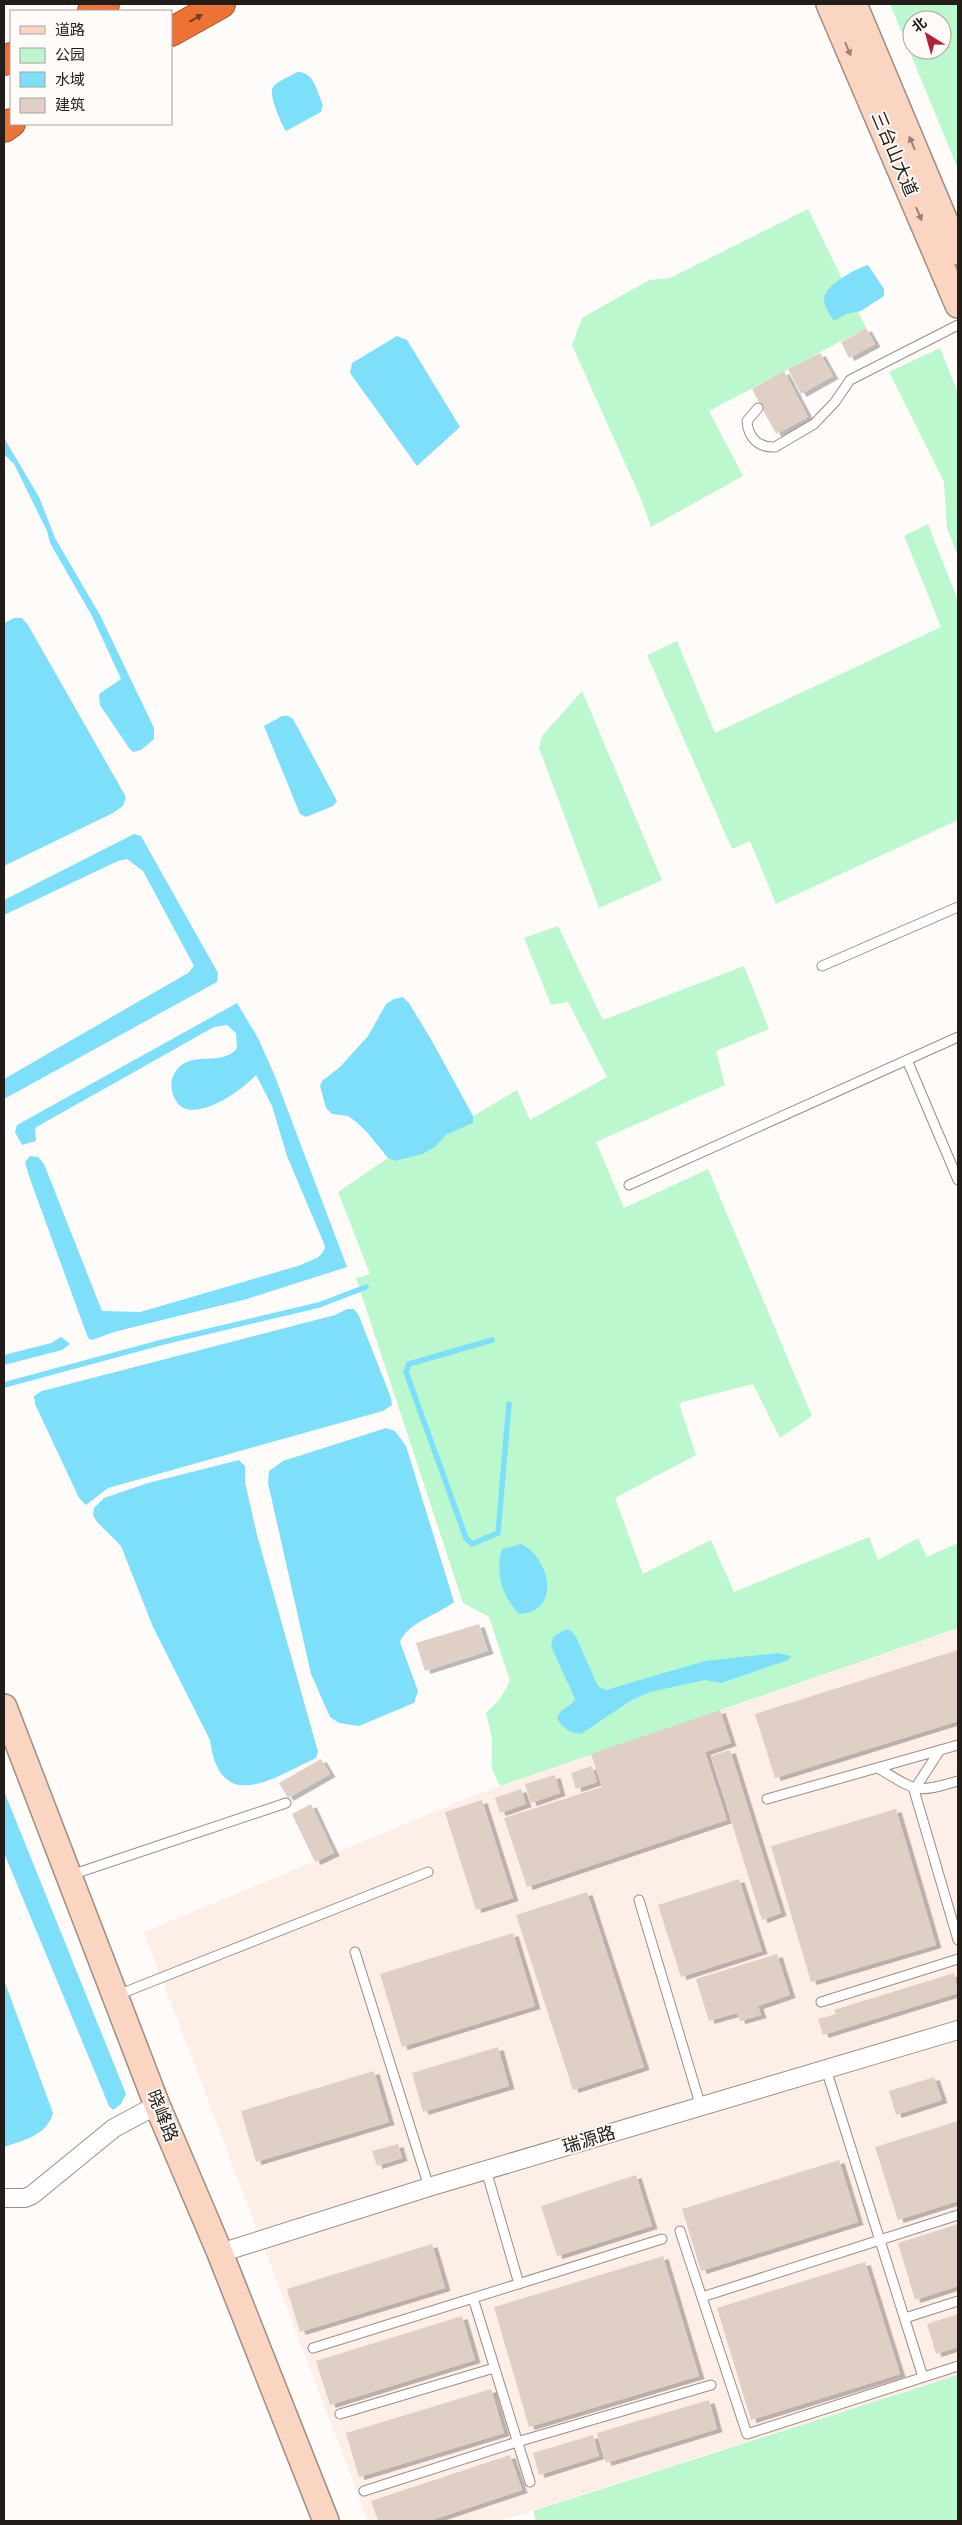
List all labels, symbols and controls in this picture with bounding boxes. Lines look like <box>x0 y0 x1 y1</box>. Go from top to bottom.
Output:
legend <box>10 10 172 125</box>
north arrow <box>902 10 952 60</box>
text: 北 <box>908 12 931 38</box>
one-way arrow <box>189 14 204 22</box>
text: 道路 <box>55 19 85 42</box>
one-way arrow <box>845 42 853 56</box>
text: 公园 <box>55 44 85 67</box>
text: 水域 <box>55 69 85 92</box>
text: 建筑 <box>55 94 85 117</box>
street label: 三台山大道 <box>864 107 924 201</box>
one-way arrow <box>908 136 916 150</box>
one-way arrow <box>916 207 924 221</box>
street label: 晓峰路 <box>139 2086 185 2146</box>
street label: 瑞源路 <box>559 2119 619 2161</box>

